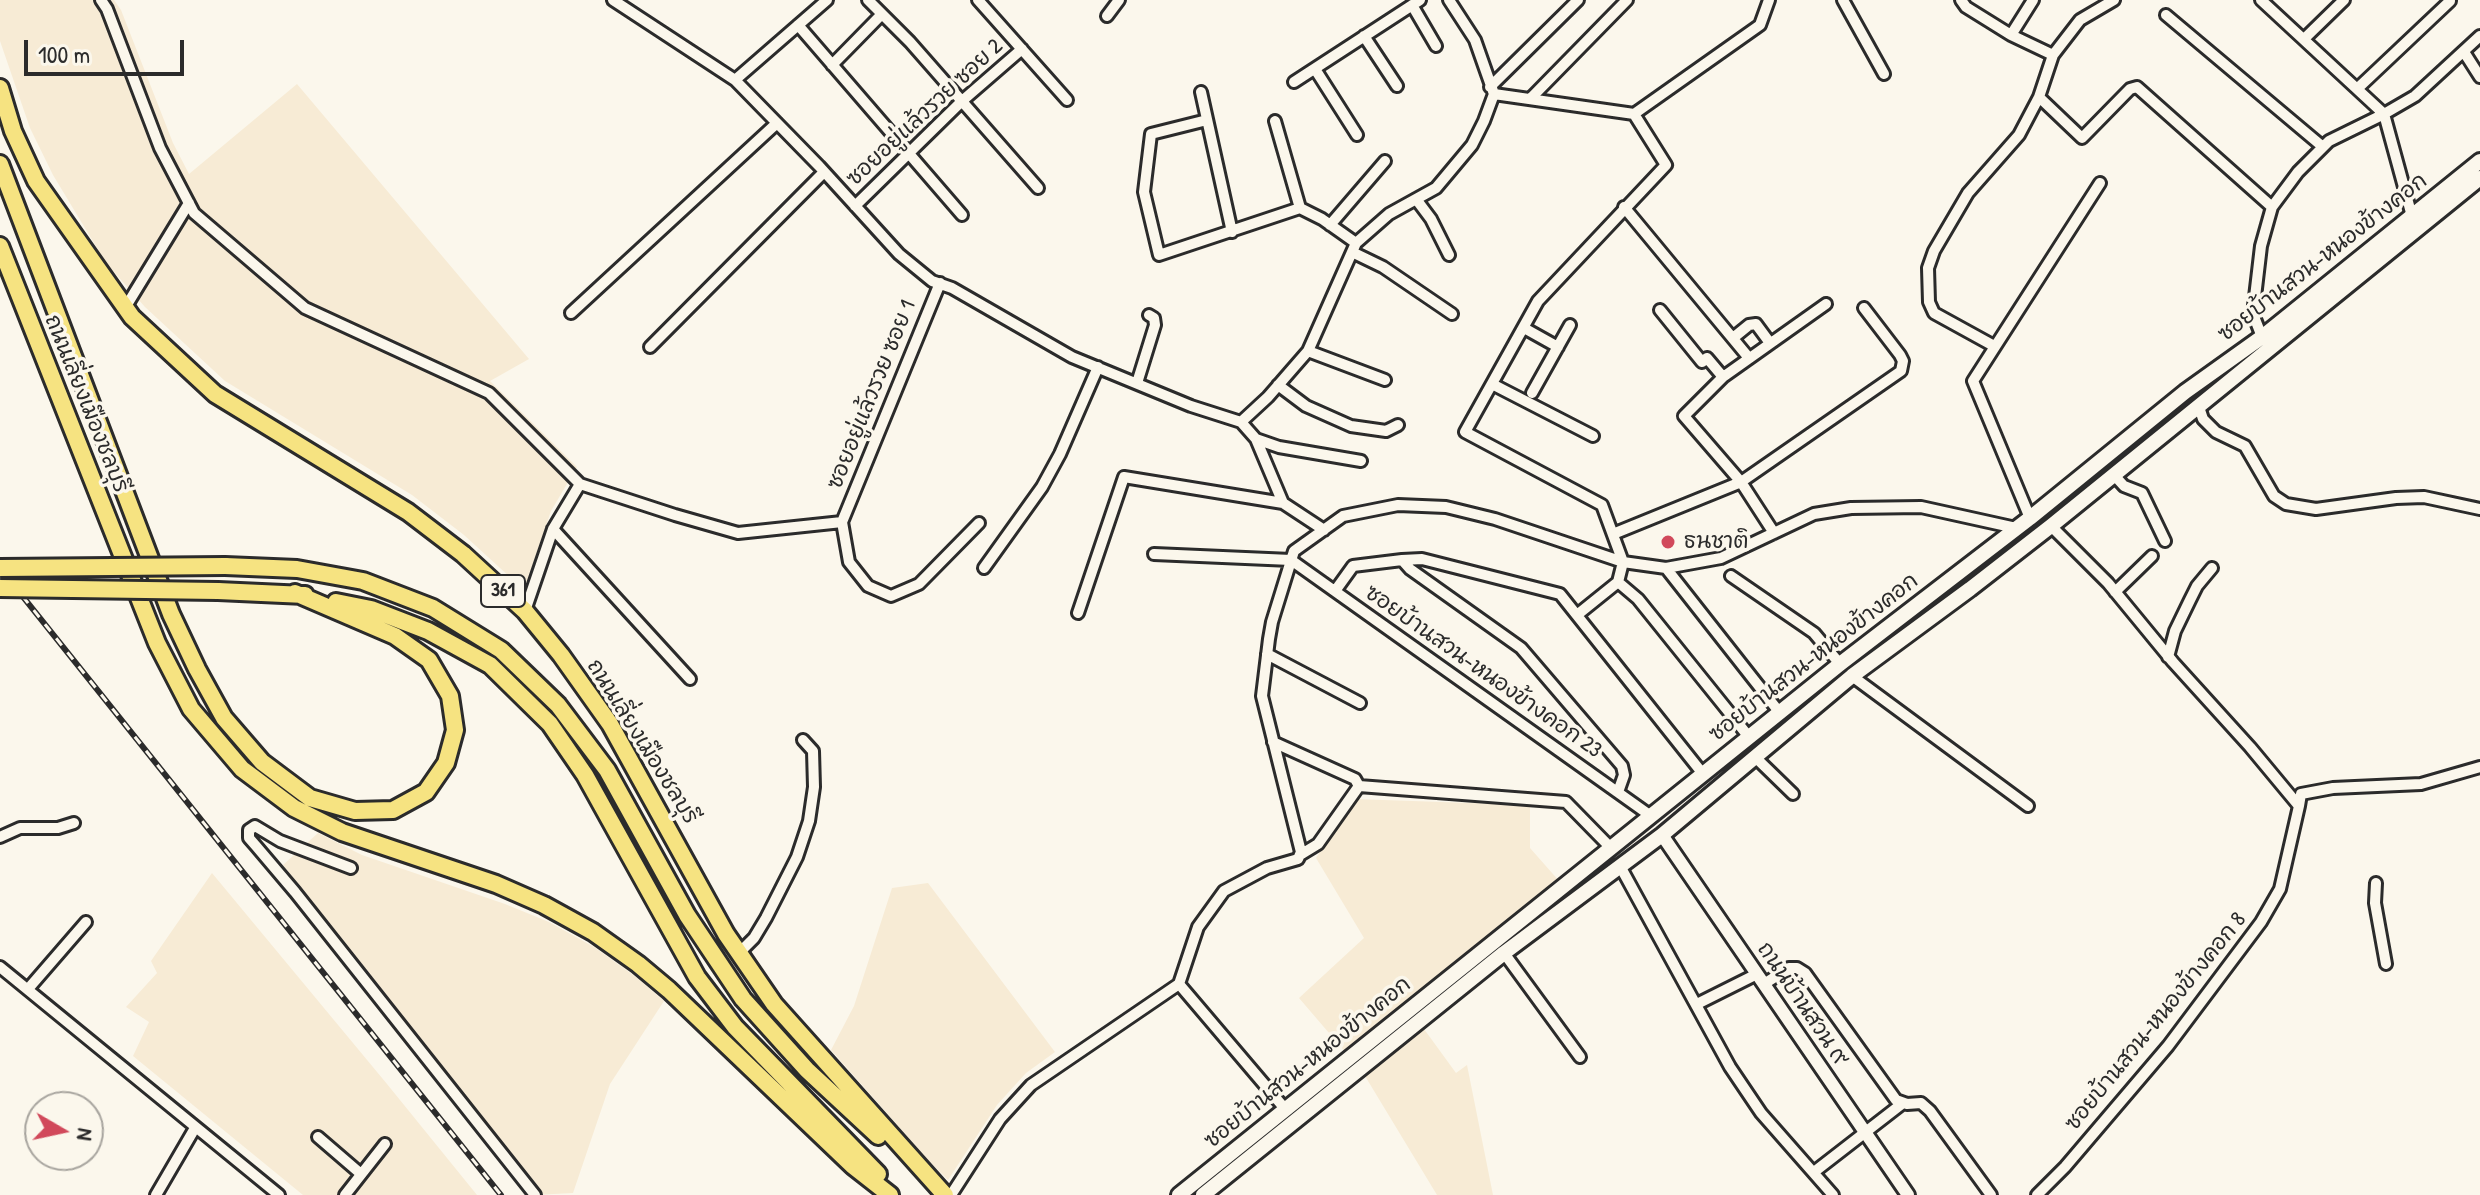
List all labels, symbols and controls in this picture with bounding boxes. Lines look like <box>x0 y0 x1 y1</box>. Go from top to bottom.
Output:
scale bar <box>28 24 188 74</box>
street label: ซอยอยู่แล้วรวย ซอย 2 <box>842 34 1008 192</box>
text: 100 m <box>38 38 90 70</box>
street label: ซอยบ้านสวน-หนองข้างคอก <box>2213 168 2433 348</box>
street label: ซอยอยู่แล้วรวย ซอย 1 <box>822 297 922 493</box>
street label: ถนนเลี่ยงเมืองชลบุรี <box>38 311 134 497</box>
place label: ธนชาติ <box>1684 529 1749 555</box>
marker: ธนชาติ <box>1659 533 1677 551</box>
street label: ซอยบ้านสวน-หนองข้างคอก <box>1704 568 1924 748</box>
road number: 361 <box>481 575 525 607</box>
street label: ซอยบ้านสวน-หนองข้างคอก 23 <box>1359 580 1607 764</box>
street label: ถนนเลี่ยงเมืองชลบุรี <box>581 655 703 829</box>
street label: ซอยบ้านสวน-หนองข้างคอก 8 <box>2060 908 2252 1136</box>
street label: ถนนบ้านสวน ๙ <box>1751 937 1853 1071</box>
street label: ซอยบ้านสวน-หนองข้างคอก <box>1199 972 1417 1154</box>
north arrow <box>24 1091 104 1171</box>
text: N <box>70 1126 101 1143</box>

